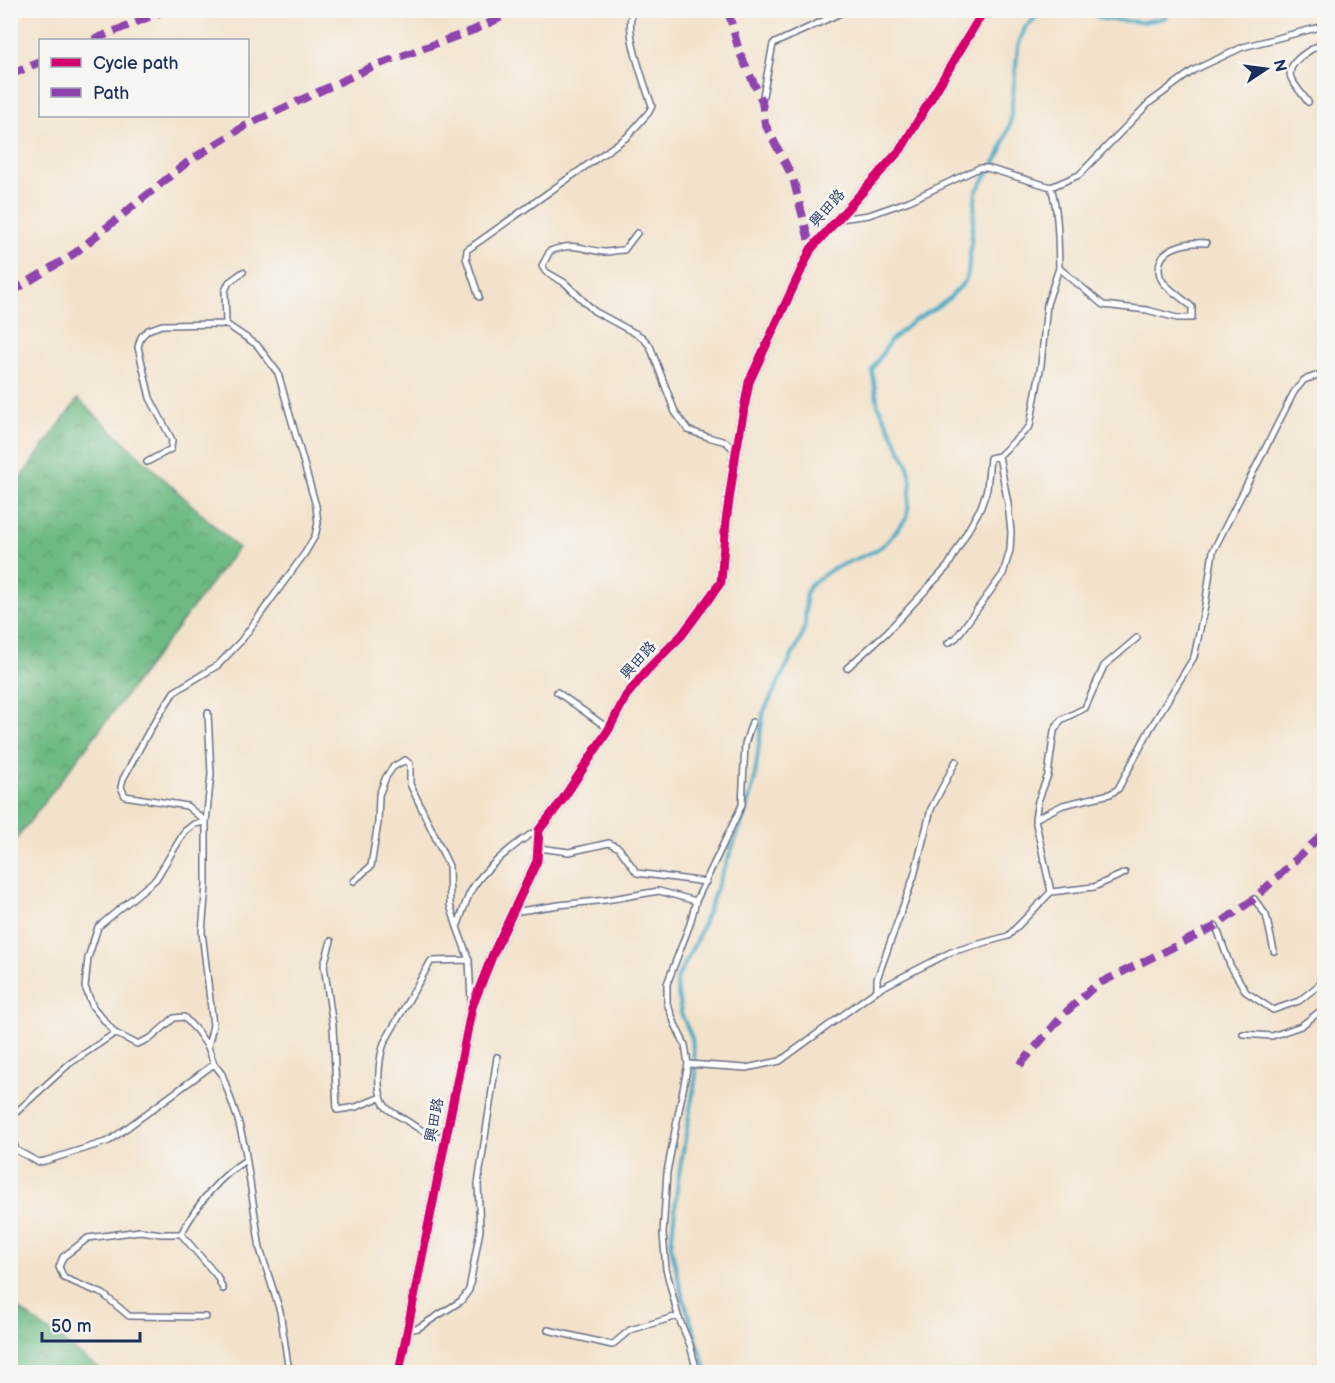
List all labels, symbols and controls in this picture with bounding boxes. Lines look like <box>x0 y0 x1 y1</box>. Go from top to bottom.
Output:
legend <box>39 39 249 117</box>
north arrow <box>1236 39 1296 99</box>
text: Cycle path <box>93 53 179 74</box>
text: N <box>1269 58 1290 74</box>
text: Path <box>93 83 129 104</box>
street label: 興田路 <box>805 185 849 231</box>
street label: 興田路 <box>616 637 660 683</box>
street label: 興田路 <box>421 1096 448 1144</box>
scale bar <box>42 1305 140 1343</box>
text: 50 m <box>51 1316 92 1337</box>

